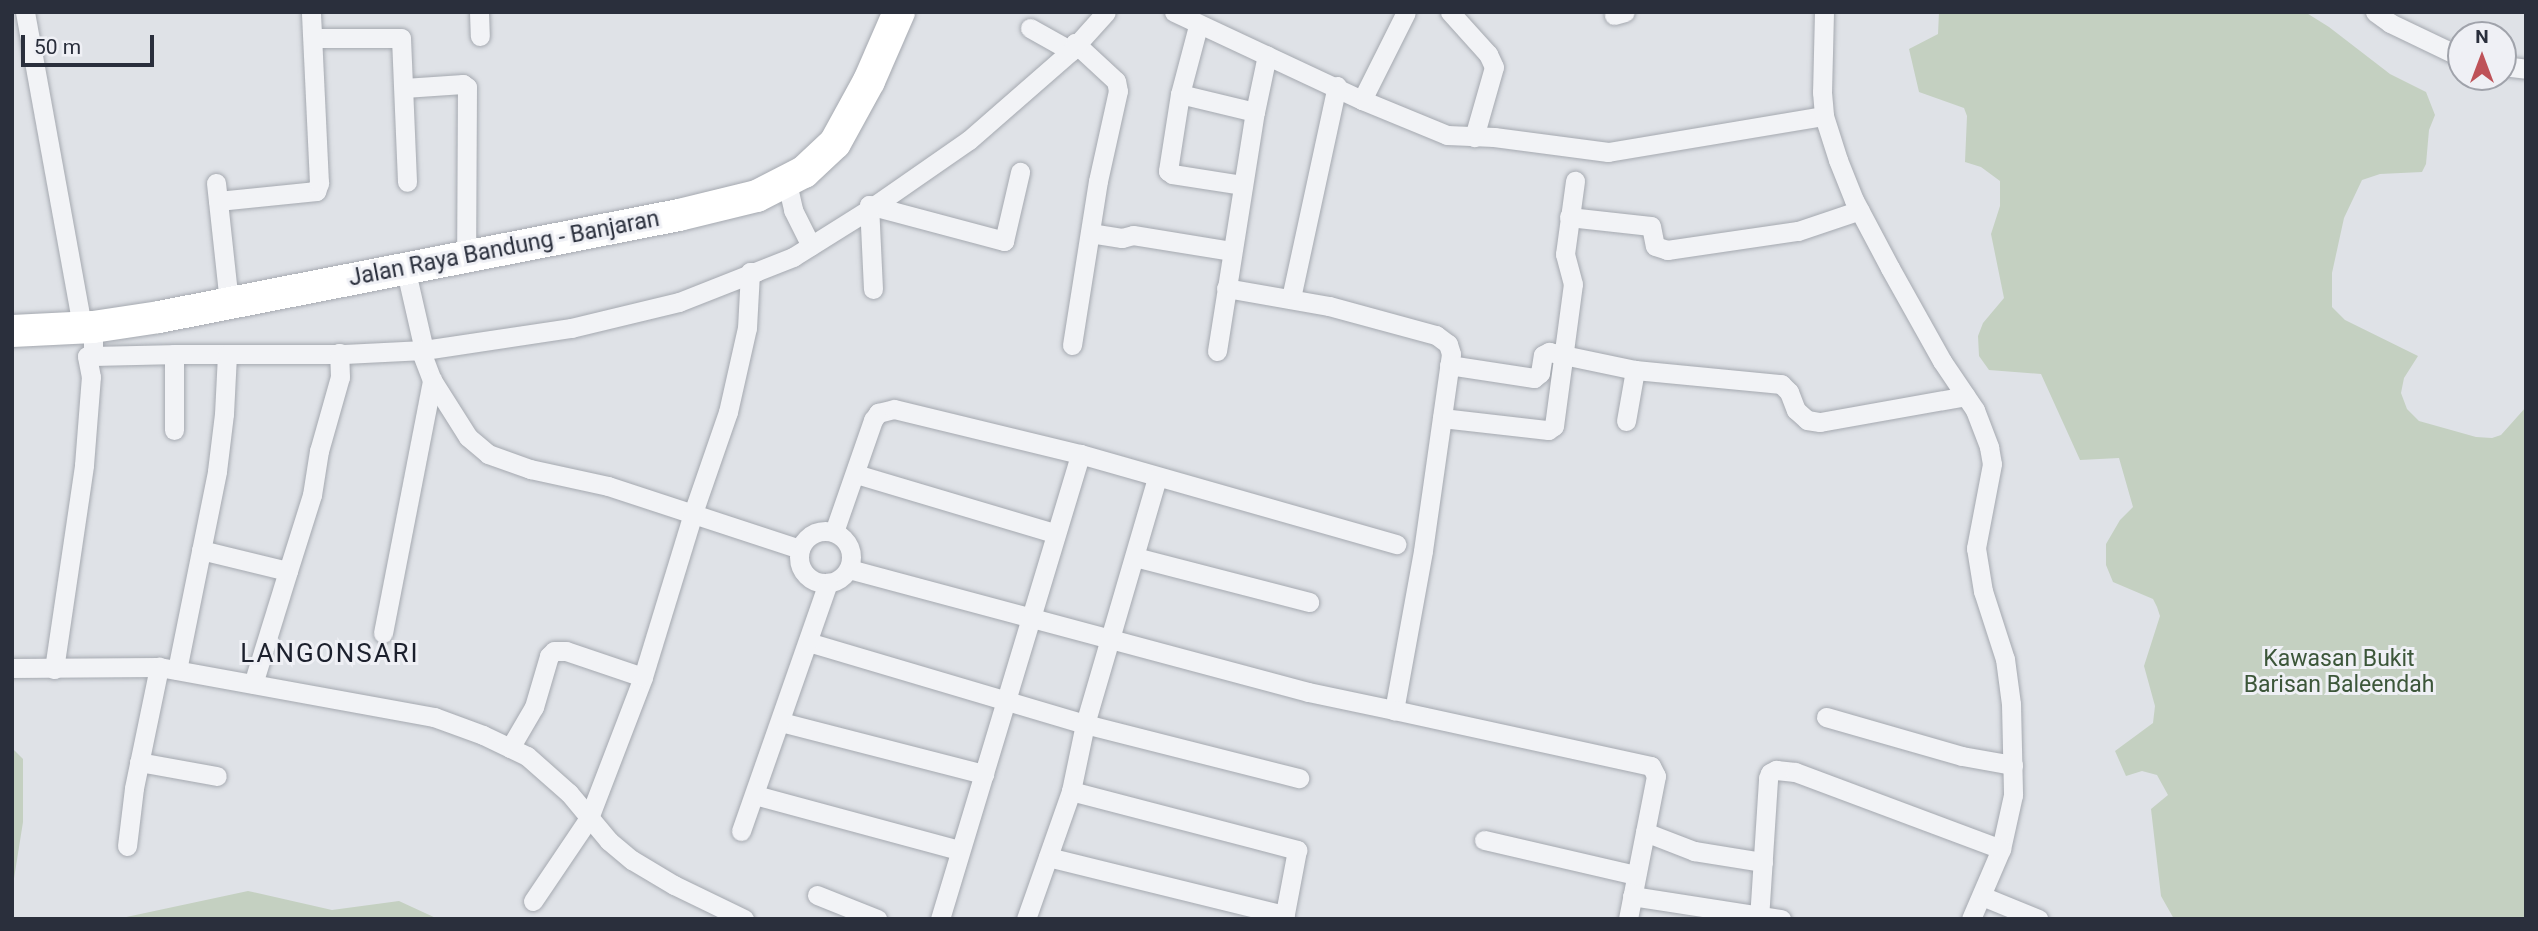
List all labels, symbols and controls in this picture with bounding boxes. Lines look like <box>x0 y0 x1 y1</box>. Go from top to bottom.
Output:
scale bar <box>24 21 158 65</box>
north arrow <box>2447 21 2517 91</box>
text: N <box>2475 25 2489 48</box>
text: 50 m <box>34 35 81 59</box>
street label: Jalan Raya Bandung - Banjaran <box>346 205 662 293</box>
district label: LANGONSARI <box>242 638 418 670</box>
park label: Kawasan Bukit Barisan Baleendah <box>2244 645 2434 699</box>

